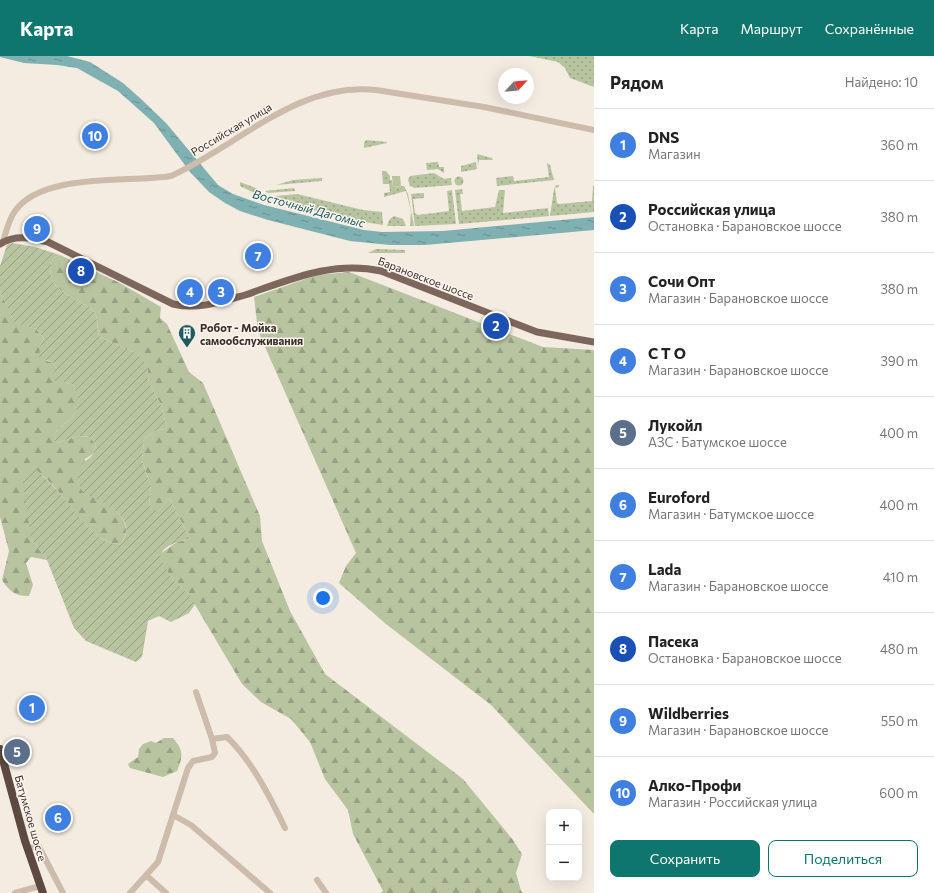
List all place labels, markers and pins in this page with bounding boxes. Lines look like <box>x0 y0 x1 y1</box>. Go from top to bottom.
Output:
pin: 10 <box>82 121 108 151</box>
pin: 9 <box>24 214 50 244</box>
pin: 7 <box>245 241 271 271</box>
pin: 8 <box>68 256 94 286</box>
pin: 4 <box>177 277 203 307</box>
pin: 3 <box>208 277 234 307</box>
pin: 2 <box>483 311 509 341</box>
place label: Робот - Мойка самообслуживания <box>200 321 303 347</box>
building icon: Робот - Мойка самообслуживания <box>177 323 197 348</box>
pin: 1 <box>19 693 45 723</box>
pin: 5 <box>4 737 30 767</box>
pin: 6 <box>45 803 71 833</box>

